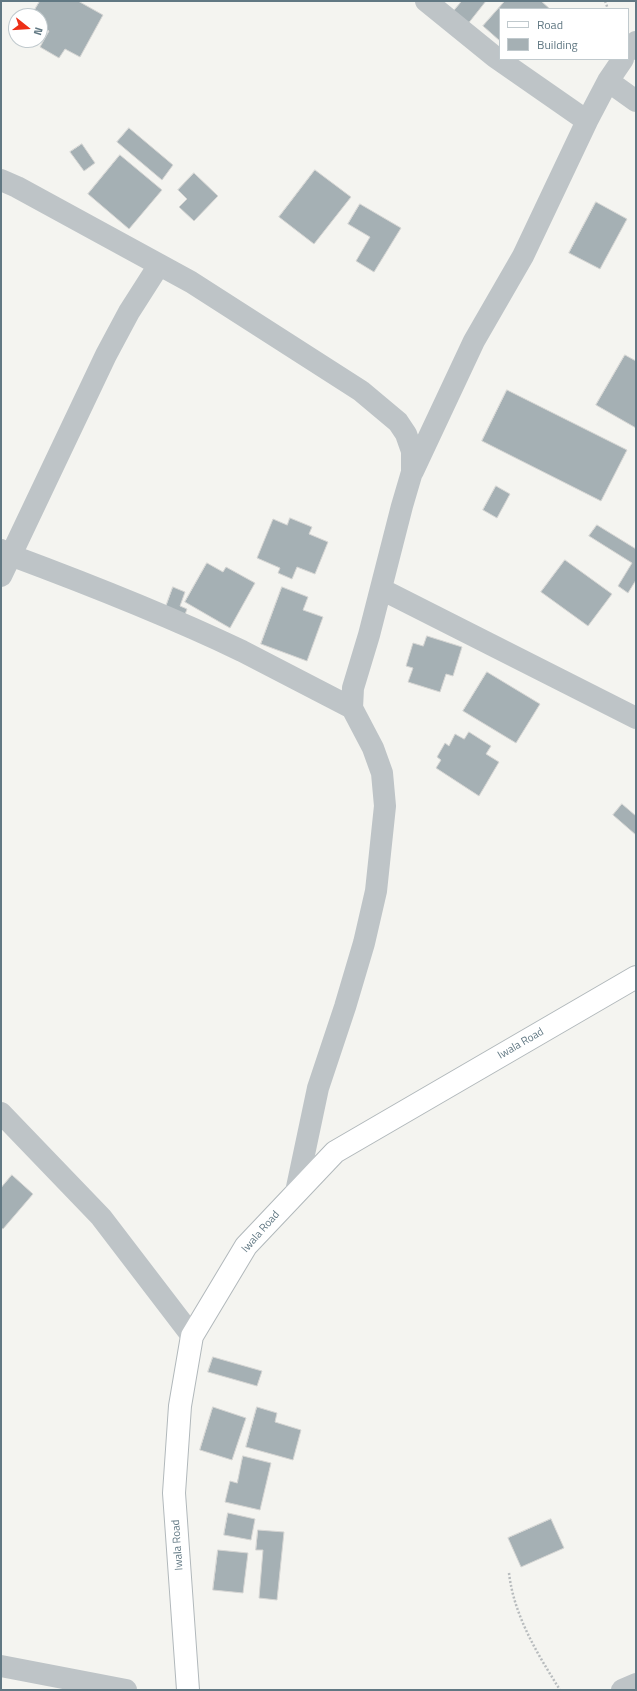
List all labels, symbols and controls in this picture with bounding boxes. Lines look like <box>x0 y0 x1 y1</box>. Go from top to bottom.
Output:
north arrow <box>8 8 48 48</box>
legend <box>499 8 629 60</box>
text: Road <box>537 15 563 34</box>
text: N <box>30 25 47 37</box>
text: Building <box>537 35 578 54</box>
street label: Iwala Road <box>496 1026 546 1062</box>
street label: Iwala Road <box>239 1208 283 1256</box>
street label: Iwala Road <box>170 1519 186 1571</box>

